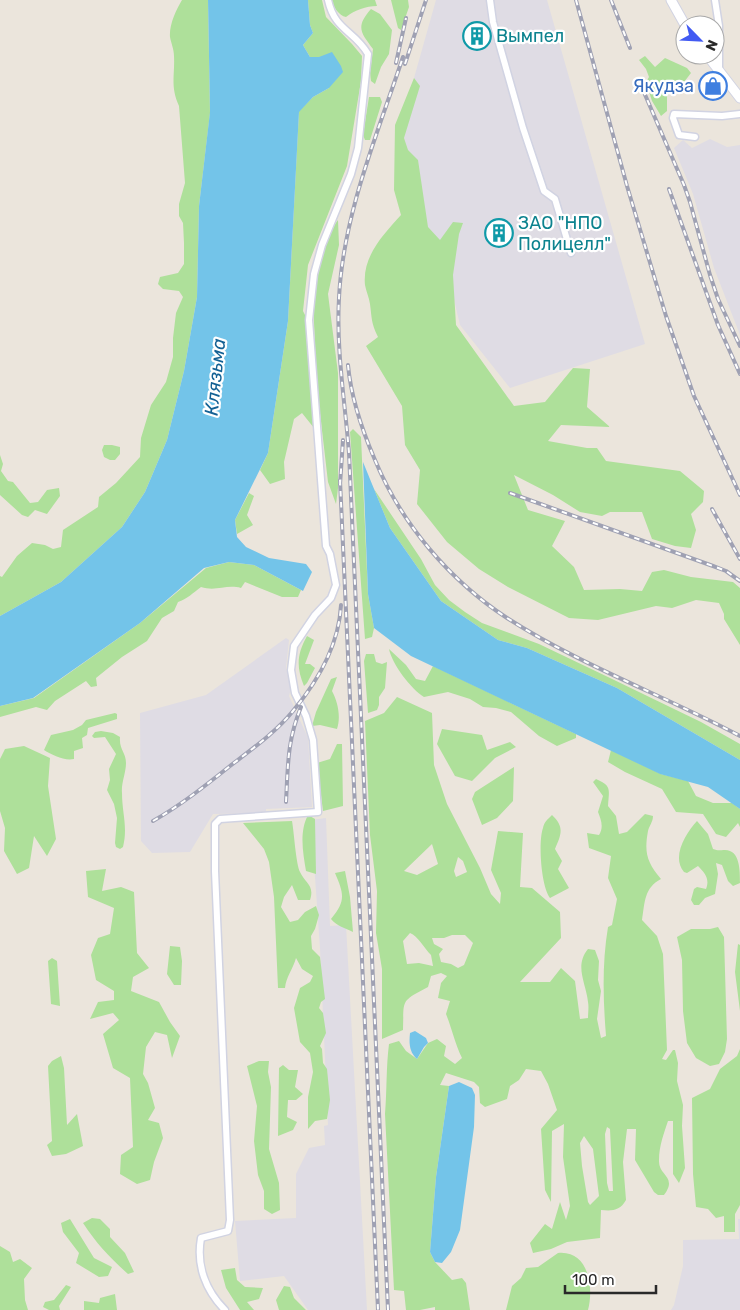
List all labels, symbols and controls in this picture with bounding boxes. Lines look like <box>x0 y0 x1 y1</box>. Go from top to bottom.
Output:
north arrow <box>675 15 725 65</box>
building icon: Вымпел <box>462 21 492 51</box>
place label: Вымпел <box>496 25 564 47</box>
text: N <box>702 37 721 53</box>
shop icon: Якудза <box>698 71 728 101</box>
place label: Якудза <box>633 75 694 97</box>
place label: ЗАО "НПО Полицелл" <box>518 212 611 255</box>
building icon: ЗАО "НПО Полицелл" <box>484 218 514 248</box>
water label: Клязьма <box>200 337 230 417</box>
scale bar <box>565 1262 656 1294</box>
text: 100 m <box>572 1271 614 1289</box>

